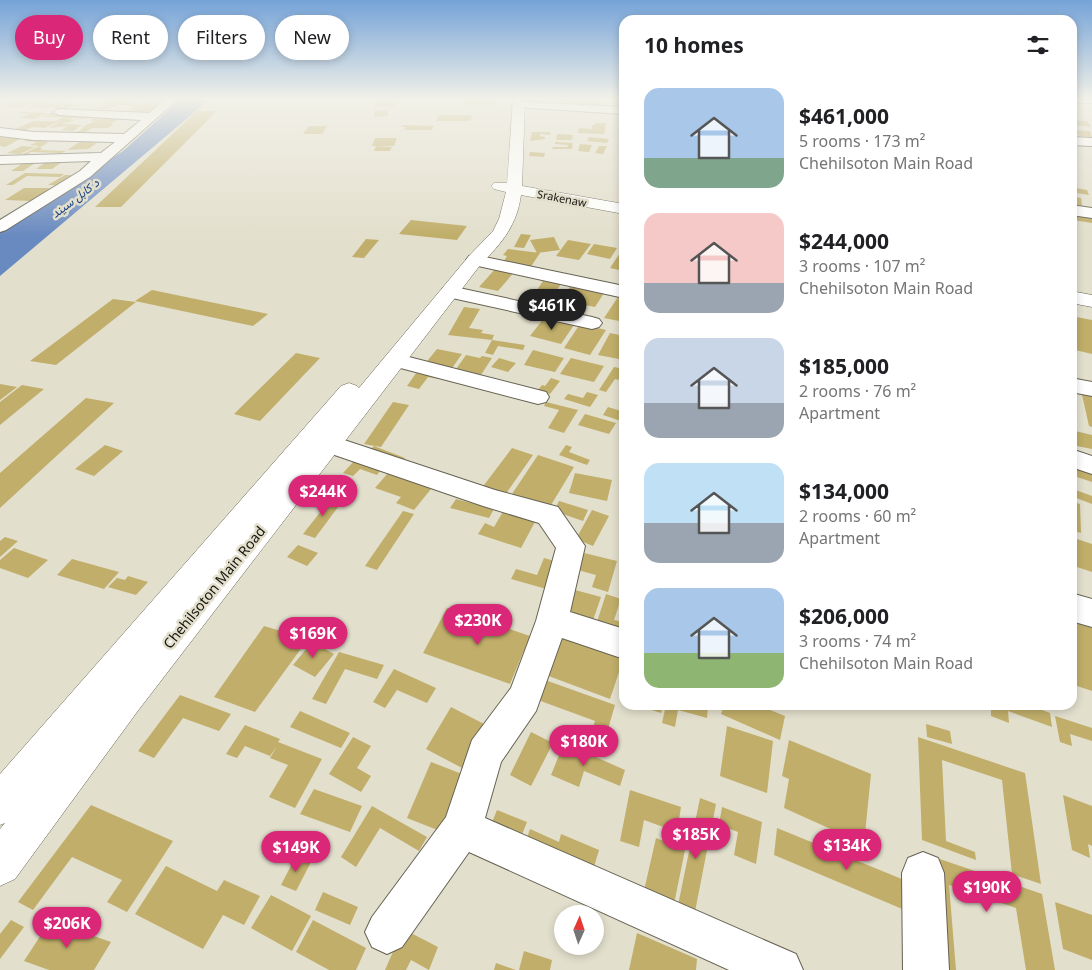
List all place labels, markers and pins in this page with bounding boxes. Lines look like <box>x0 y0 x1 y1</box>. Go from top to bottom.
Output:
pin: $461K <box>517 288 587 331</box>
pin: $244K <box>288 474 358 517</box>
pin: $230K <box>443 604 513 646</box>
pin: $169K <box>278 616 348 659</box>
pin: $180K <box>549 724 619 767</box>
pin: $185K <box>661 818 731 860</box>
pin: $134K <box>812 828 882 871</box>
pin: $149K <box>261 830 331 873</box>
pin: $190K <box>952 870 1022 913</box>
pin: $206K <box>32 906 102 949</box>

